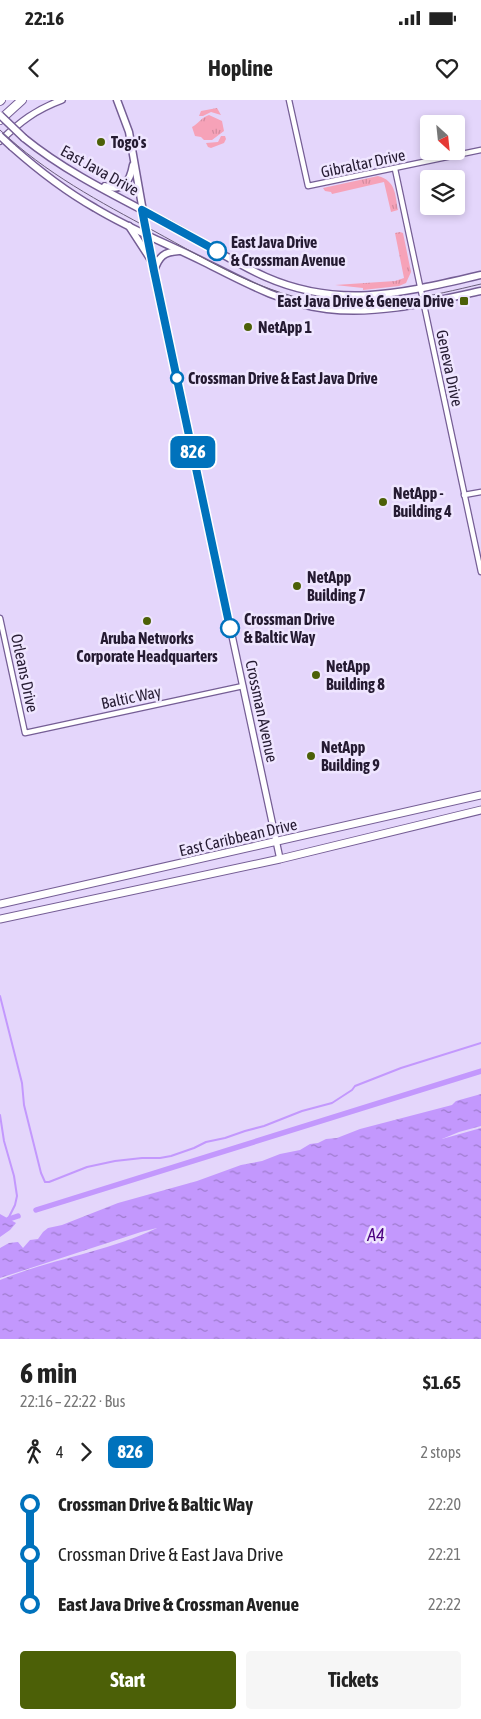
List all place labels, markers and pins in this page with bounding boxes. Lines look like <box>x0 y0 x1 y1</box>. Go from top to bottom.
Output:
place label: Togo's <box>111 133 147 151</box>
marker: Togo's <box>95 136 107 148</box>
place label: East Java Drive & Crossman Avenue <box>231 233 345 269</box>
marker: East Java Drive & Crossman Avenue <box>207 241 227 261</box>
place label: East Java Drive & Geneva Drive <box>277 292 454 310</box>
marker: East Java Drive & Geneva Drive <box>458 295 470 307</box>
place label: NetApp 1 <box>258 318 313 336</box>
marker: NetApp 1 <box>242 321 254 333</box>
place label: Crossman Drive & East Java Drive <box>188 369 378 387</box>
marker: Crossman Drive & East Java Drive <box>170 371 184 385</box>
place label: NetApp - Building 4 <box>393 484 452 520</box>
marker: NetApp - Building 4 <box>377 496 389 508</box>
place label: NetApp Building 7 <box>307 568 366 604</box>
marker: NetApp Building 7 <box>291 580 303 592</box>
place label: Crossman Drive & Baltic Way <box>244 610 335 646</box>
marker: Aruba Networks Corporate Headquarters <box>141 615 153 627</box>
marker: Crossman Drive & Baltic Way <box>220 618 240 638</box>
place label: Aruba Networks Corporate Headquarters <box>76 629 218 665</box>
place label: NetApp Building 8 <box>326 657 385 693</box>
marker: NetApp Building 8 <box>310 669 322 681</box>
place label: NetApp Building 9 <box>321 738 380 774</box>
marker: NetApp Building 9 <box>305 750 317 762</box>

